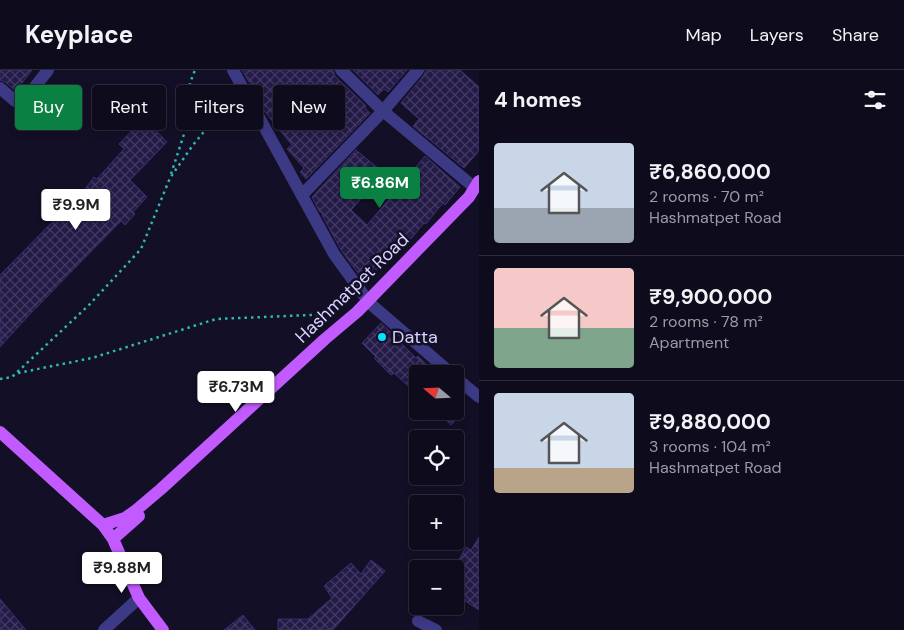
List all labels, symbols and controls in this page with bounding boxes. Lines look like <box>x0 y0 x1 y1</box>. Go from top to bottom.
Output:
text: Keyplace <box>25 19 133 50</box>
text: Map <box>686 23 722 47</box>
text: Layers <box>750 23 804 47</box>
text: Share <box>832 23 879 47</box>
chip: Buy <box>15 85 82 130</box>
chip: Rent <box>92 85 166 130</box>
chip: Filters <box>176 85 263 130</box>
chip: New <box>273 85 345 130</box>
text: 4 homes <box>494 86 582 114</box>
icon: filters <box>861 86 889 114</box>
text: ₹6,860,000 <box>649 158 771 186</box>
icon: home <box>534 163 594 223</box>
pin: ₹6.86M <box>339 166 421 209</box>
text: ₹6.86M <box>351 172 409 193</box>
text: 2 rooms · 70 m² <box>649 186 764 207</box>
pin: ₹9.9M <box>41 189 111 231</box>
text: ₹9.9M <box>52 194 100 215</box>
text: Hashmatpet Road <box>649 207 781 228</box>
street label: Hashmatpet Road <box>290 228 414 348</box>
text: ₹9,900,000 <box>649 283 772 311</box>
icon: home <box>534 288 594 348</box>
text: 2 rooms · 78 m² <box>649 311 763 332</box>
place label: Datta <box>392 325 438 349</box>
marker: Datta <box>376 331 388 343</box>
text: Apartment <box>649 332 729 353</box>
north arrow <box>409 365 464 420</box>
map controls <box>409 365 464 615</box>
pin: ₹6.73M <box>195 370 277 413</box>
text: ₹6.73M <box>208 376 264 397</box>
text: ₹9,880,000 <box>649 408 771 436</box>
icon: home <box>534 413 594 473</box>
button: locate <box>409 430 464 485</box>
text: 3 rooms · 104 m² <box>649 436 771 457</box>
text: Hashmatpet Road <box>649 457 781 478</box>
button: + <box>409 495 464 550</box>
pin: ₹9.88M <box>81 552 163 594</box>
text: ₹9.88M <box>93 557 151 578</box>
button: − <box>409 560 464 615</box>

